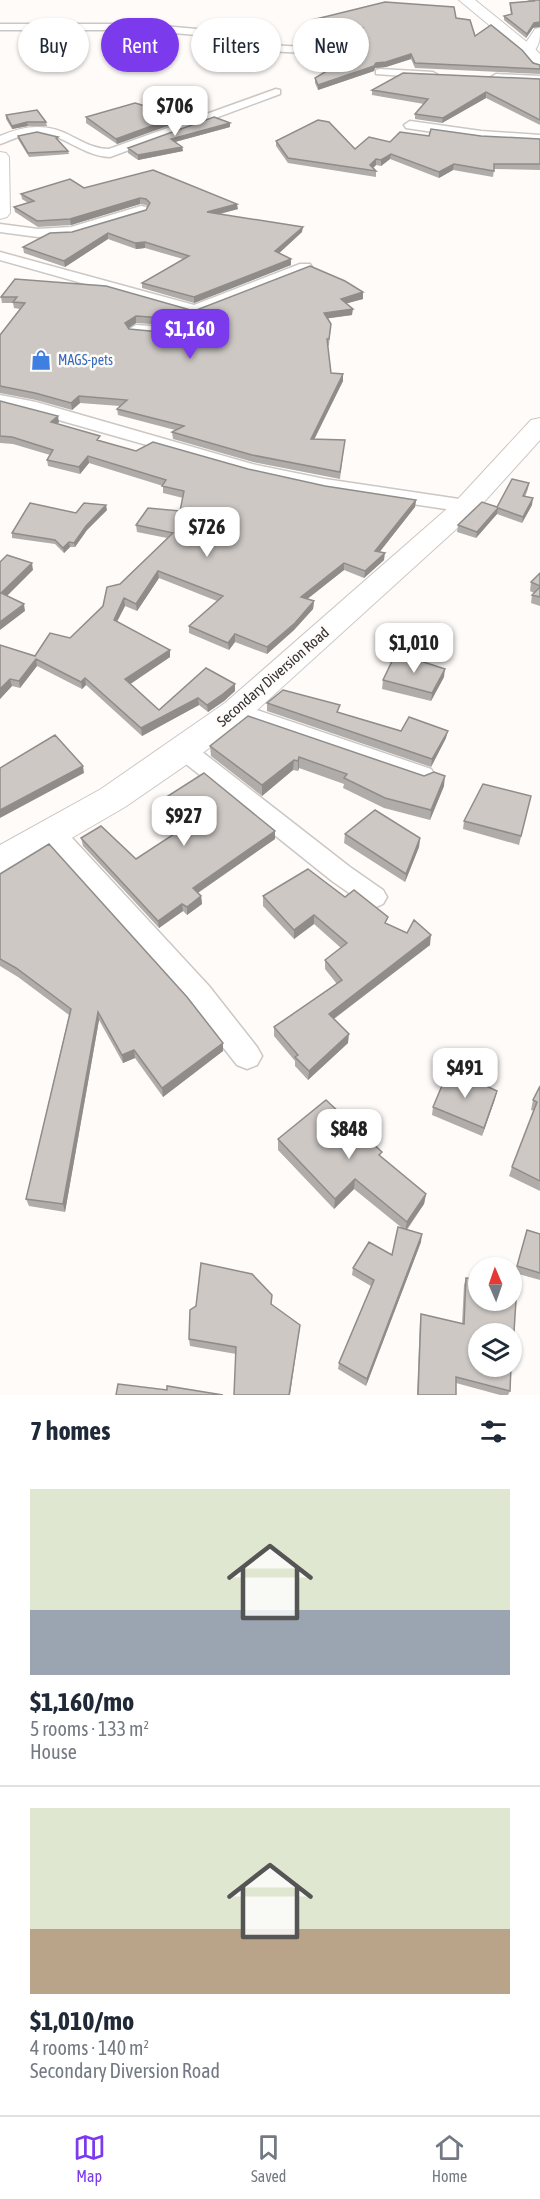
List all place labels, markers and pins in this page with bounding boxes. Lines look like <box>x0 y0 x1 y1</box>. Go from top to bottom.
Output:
pin: $706 <box>139 86 211 137</box>
pin: $1,160 <box>141 309 239 360</box>
shop icon: MAGS-pets <box>29 348 53 372</box>
place label: MAGS-pets <box>58 352 113 368</box>
pin: $726 <box>171 507 243 558</box>
pin: $1,010 <box>365 623 463 674</box>
pin: $927 <box>148 796 220 847</box>
pin: $491 <box>429 1048 501 1099</box>
pin: $848 <box>313 1109 385 1160</box>

